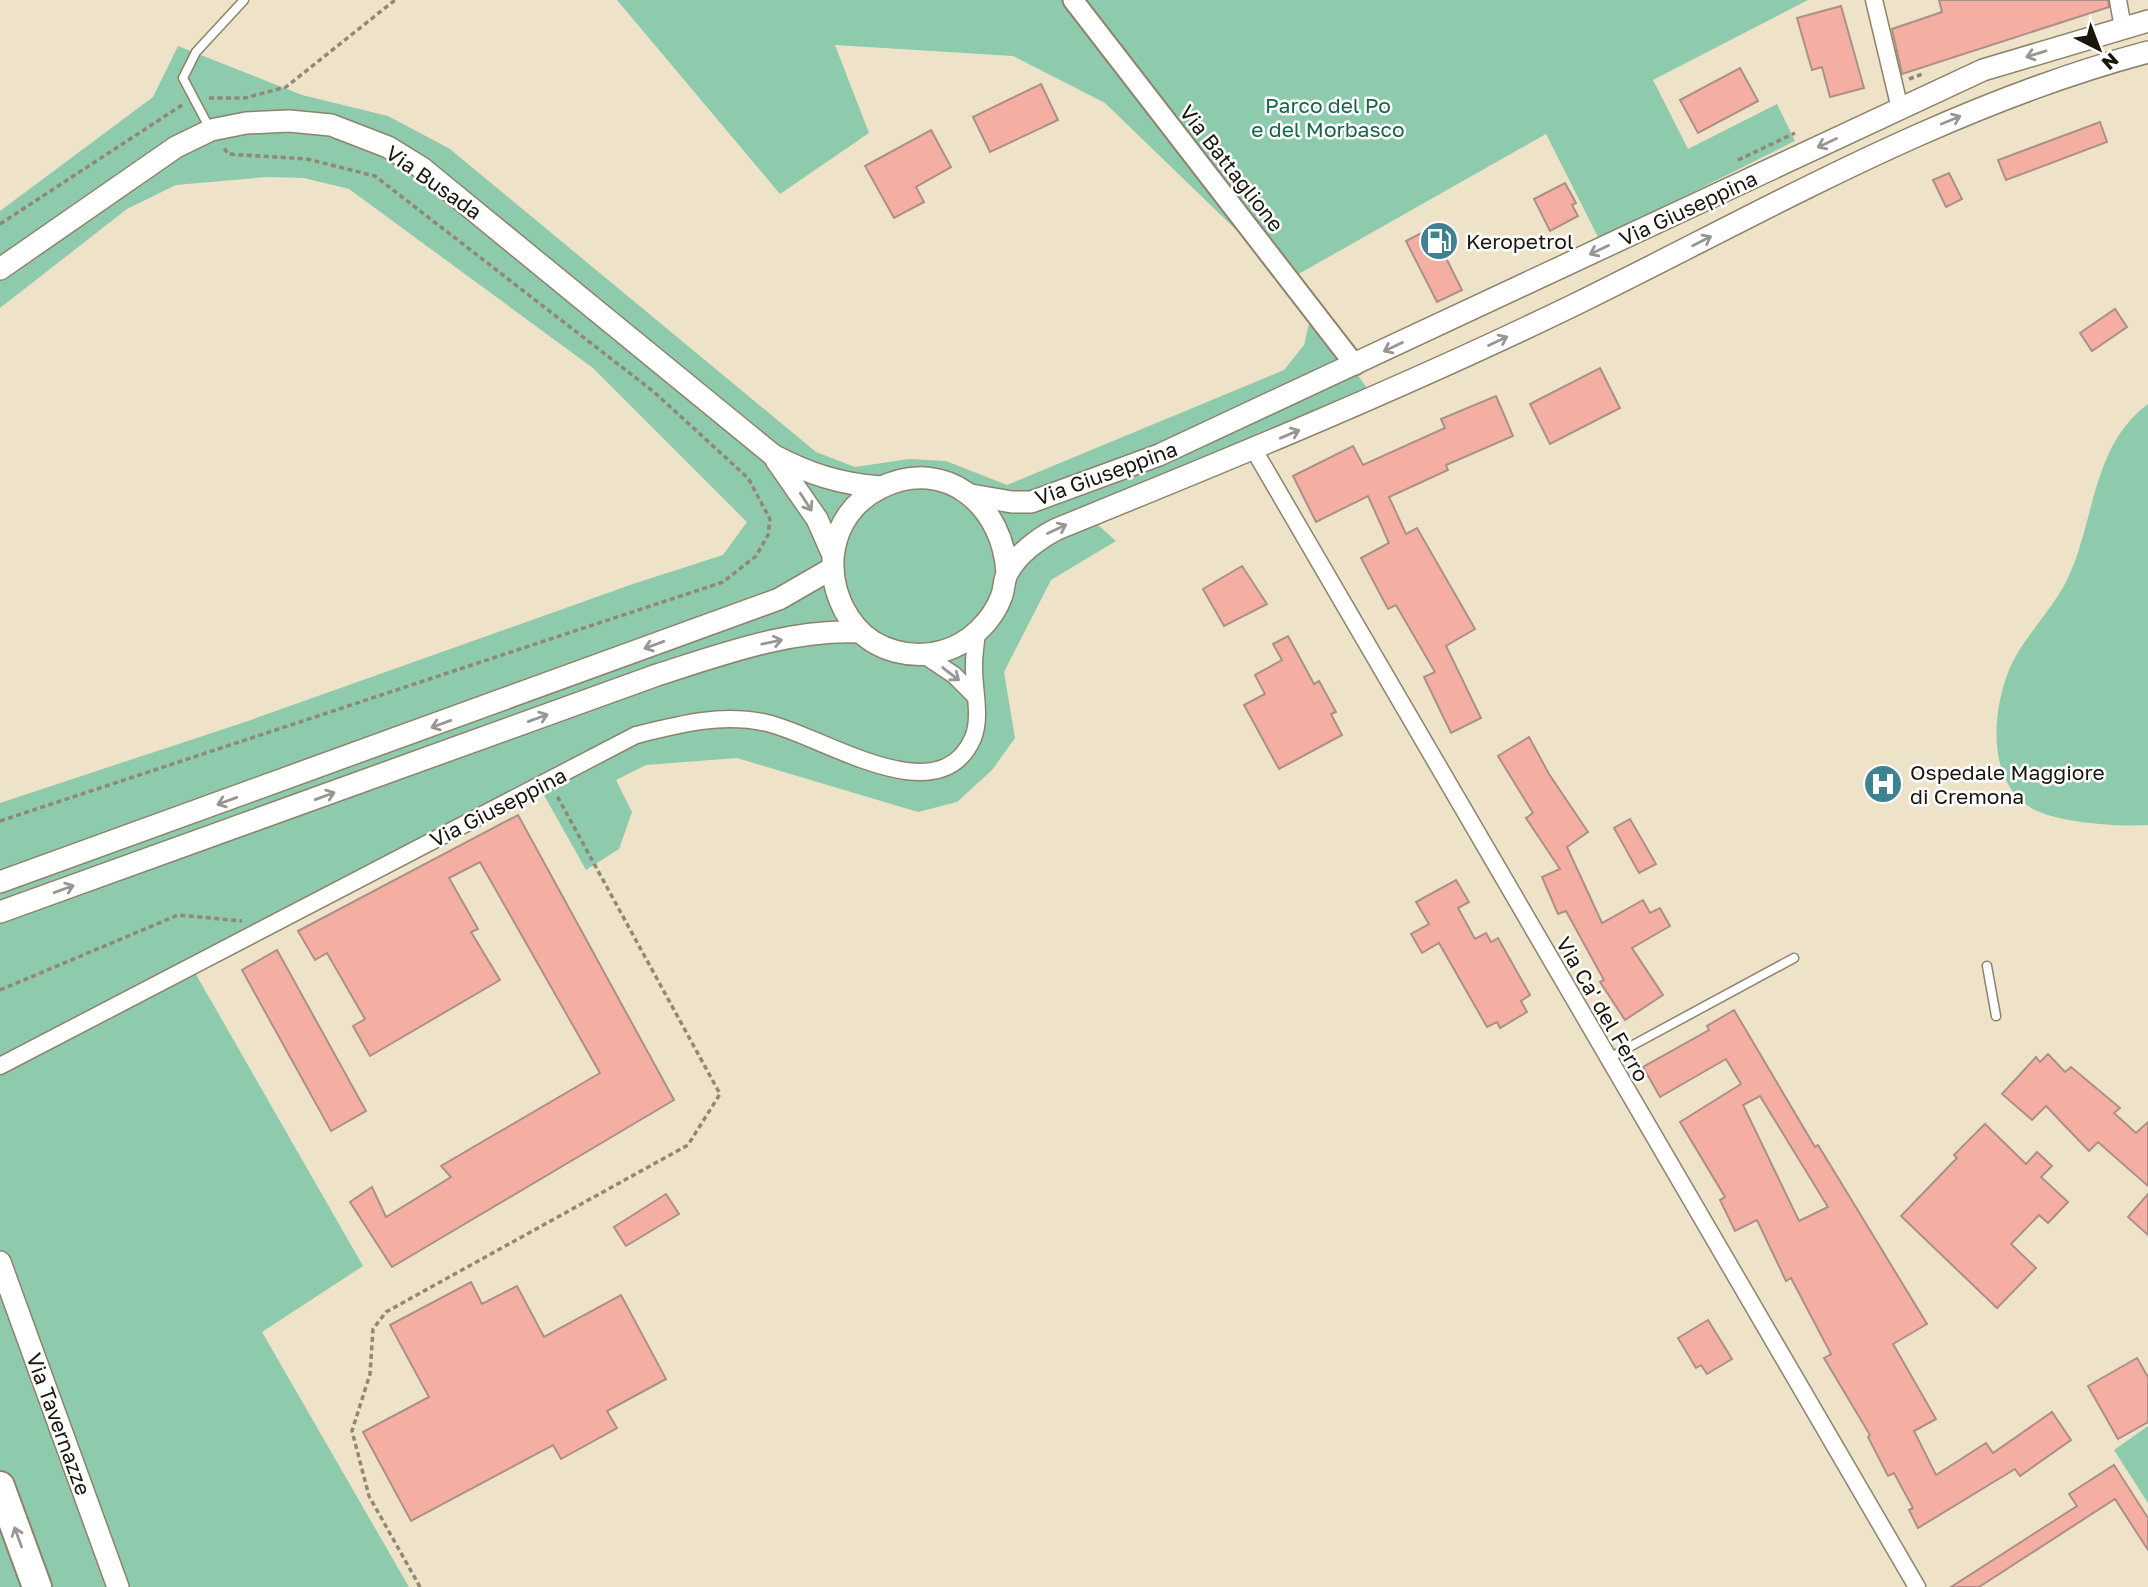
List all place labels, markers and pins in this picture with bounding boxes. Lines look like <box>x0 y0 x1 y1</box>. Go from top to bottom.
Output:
fuel station icon: Keropetrol <box>1418 220 1460 262</box>
place label: Keropetrol <box>1466 228 1574 254</box>
place label: Ospedale Maggiore di Cremona <box>1910 759 2105 809</box>
hospital icon: Ospedale Maggiore di Cremona <box>1862 763 1904 805</box>

